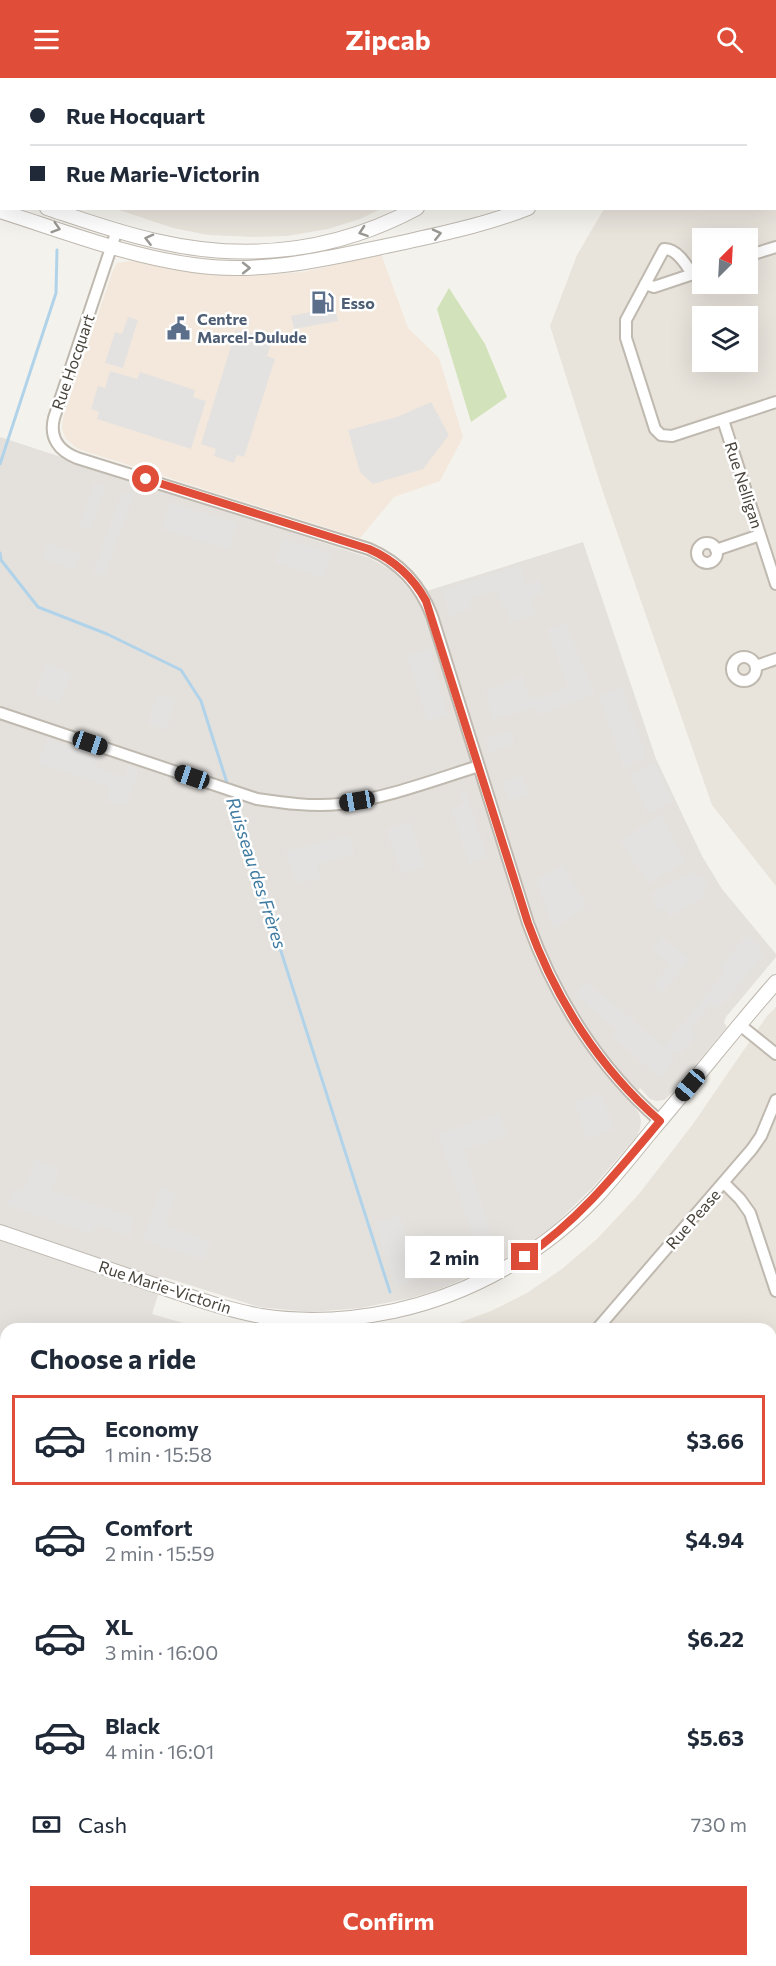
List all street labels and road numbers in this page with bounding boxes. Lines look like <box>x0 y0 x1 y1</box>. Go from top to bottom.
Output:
street label: Rue Hocquart <box>47 311 98 412</box>
street label: Rue Nelligan <box>722 439 767 531</box>
street label: Rue Pease <box>661 1185 724 1253</box>
street label: Rue Marie-Victorin <box>97 1256 234 1317</box>

